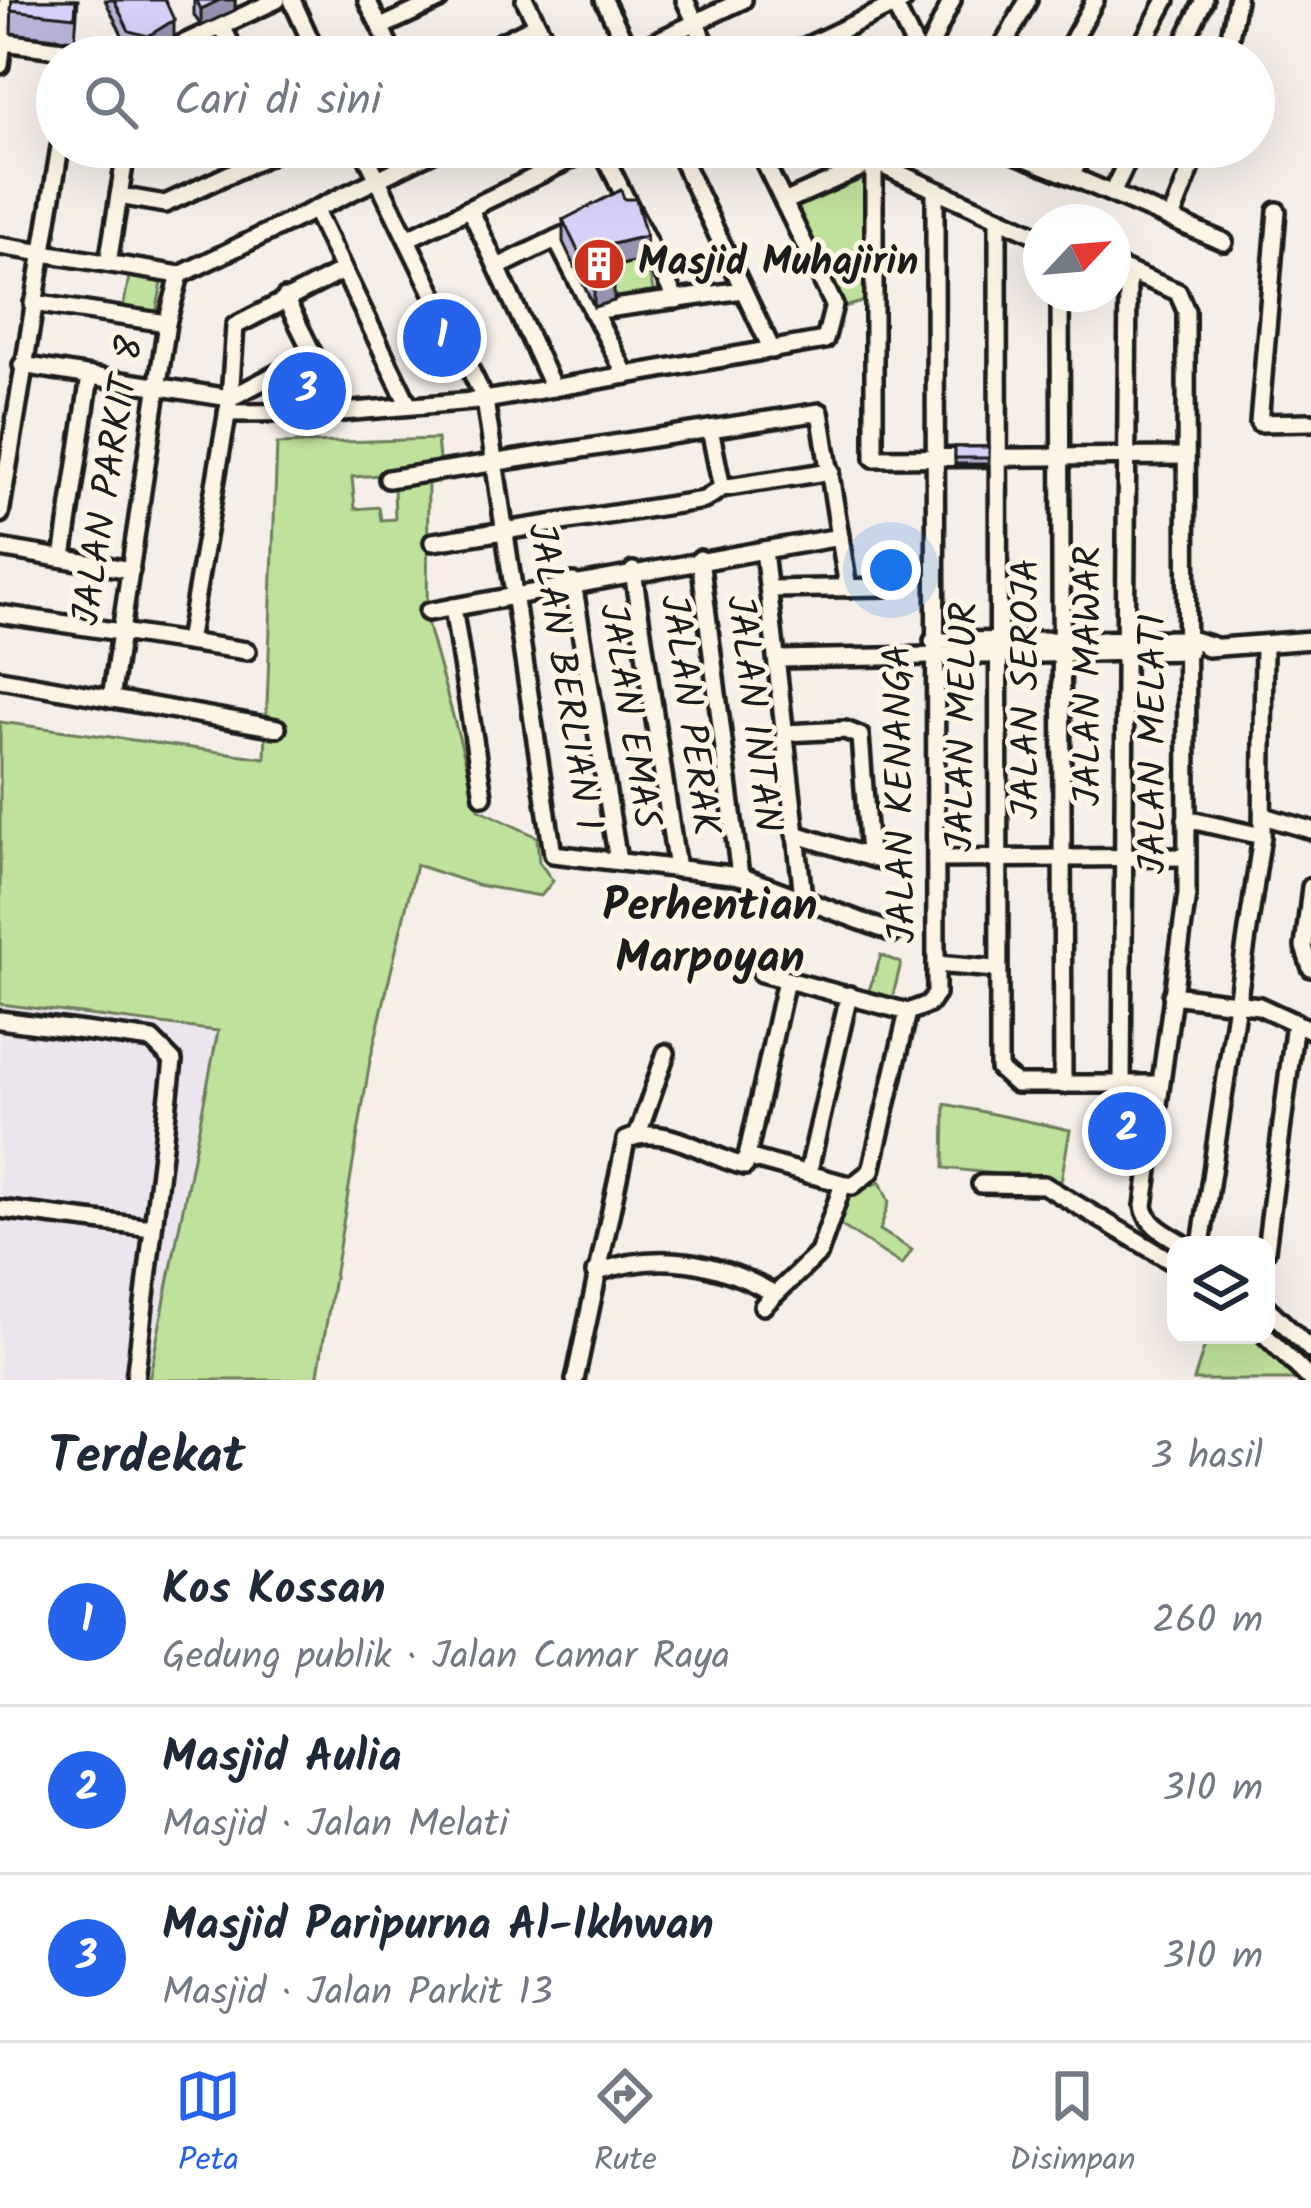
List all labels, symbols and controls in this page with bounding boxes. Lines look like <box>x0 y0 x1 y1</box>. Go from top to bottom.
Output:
search box <box>36 36 1275 168</box>
text: Cari di sini <box>174 66 382 138</box>
icon: search <box>78 69 144 135</box>
north arrow <box>1023 204 1131 312</box>
place label: Masjid Muhajirin <box>638 233 918 295</box>
building icon: Masjid Muhajirin <box>571 236 627 292</box>
pin: 1 <box>403 293 481 383</box>
street label: JALAN PARKIT 8 <box>57 332 164 630</box>
pin: 3 <box>268 346 346 436</box>
street label: JALAN BERLIAN 1 <box>508 519 618 835</box>
your location <box>861 540 921 600</box>
street label: JALAN MAWAR <box>1059 546 1121 806</box>
street label: JALAN SEROJA <box>997 558 1059 820</box>
street label: JALAN PERAK <box>640 591 736 839</box>
street label: JALAN INTAN <box>707 592 797 836</box>
street label: JALAN EMAS <box>580 599 676 833</box>
street label: JALAN MELUR <box>931 601 997 853</box>
street label: JALAN MELATI <box>1124 614 1186 874</box>
street label: JALAN KENANGA <box>868 644 936 944</box>
district label: Perhentian Marpoyan <box>602 872 818 996</box>
pin: 2 <box>1088 1086 1166 1176</box>
map controls <box>1167 1236 1275 1344</box>
button: layers <box>1167 1236 1275 1344</box>
text: Terdekat <box>48 1418 246 1499</box>
text: 3 hasil <box>1150 1427 1263 1489</box>
text: Kos Kossan <box>162 1555 385 1627</box>
text: 1 <box>81 1591 93 1653</box>
text: 260 m <box>1152 1591 1263 1653</box>
text: Gedung publik · Jalan Camar Raya <box>162 1627 730 1689</box>
text: Masjid Aulia <box>162 1723 402 1795</box>
text: 2 <box>76 1759 98 1821</box>
text: 310 m <box>1162 1759 1263 1821</box>
text: Masjid · Jalan Melati <box>162 1795 508 1857</box>
text: Masjid Paripurna Al-Ikhwan <box>162 1891 714 1963</box>
text: 3 <box>76 1927 98 1989</box>
text: 310 m <box>1162 1927 1263 1989</box>
text: Masjid · Jalan Parkit 13 <box>162 1963 553 2025</box>
tab: Peta <box>175 2063 241 2188</box>
tab: Rute <box>592 2063 658 2188</box>
tab: Disimpan <box>1009 2063 1136 2188</box>

